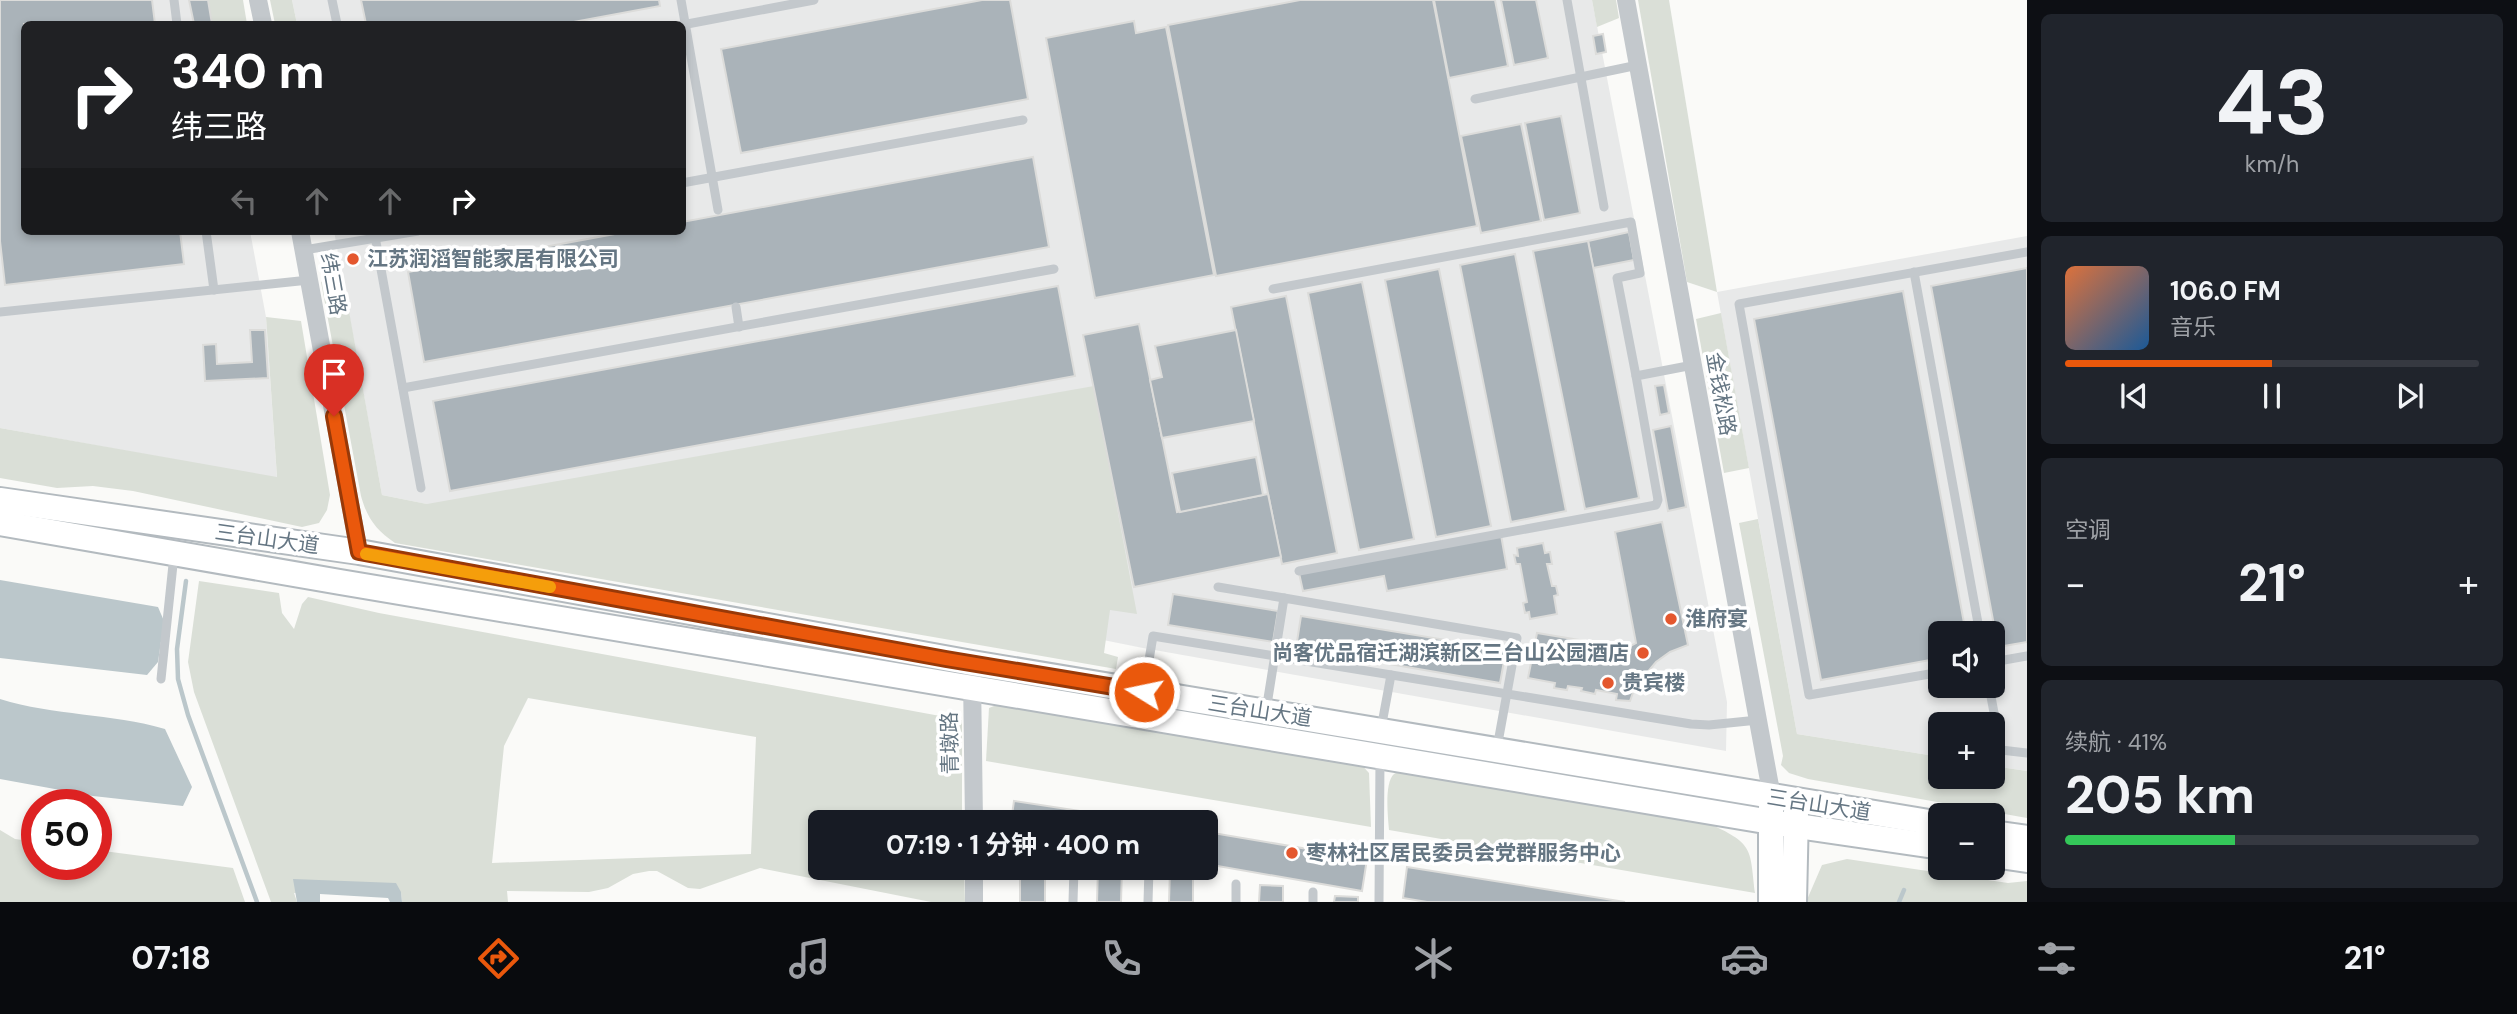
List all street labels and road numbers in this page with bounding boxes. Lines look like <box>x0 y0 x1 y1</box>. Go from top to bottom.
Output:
street label: 纬三路 <box>314 251 352 317</box>
street label: 金钱松路 <box>1700 350 1742 438</box>
street label: 三台山大道 <box>213 518 321 560</box>
street label: 三台山大道 <box>1206 689 1314 733</box>
street label: 青墩路 <box>935 711 965 775</box>
street label: 三台山大道 <box>1765 783 1873 827</box>

